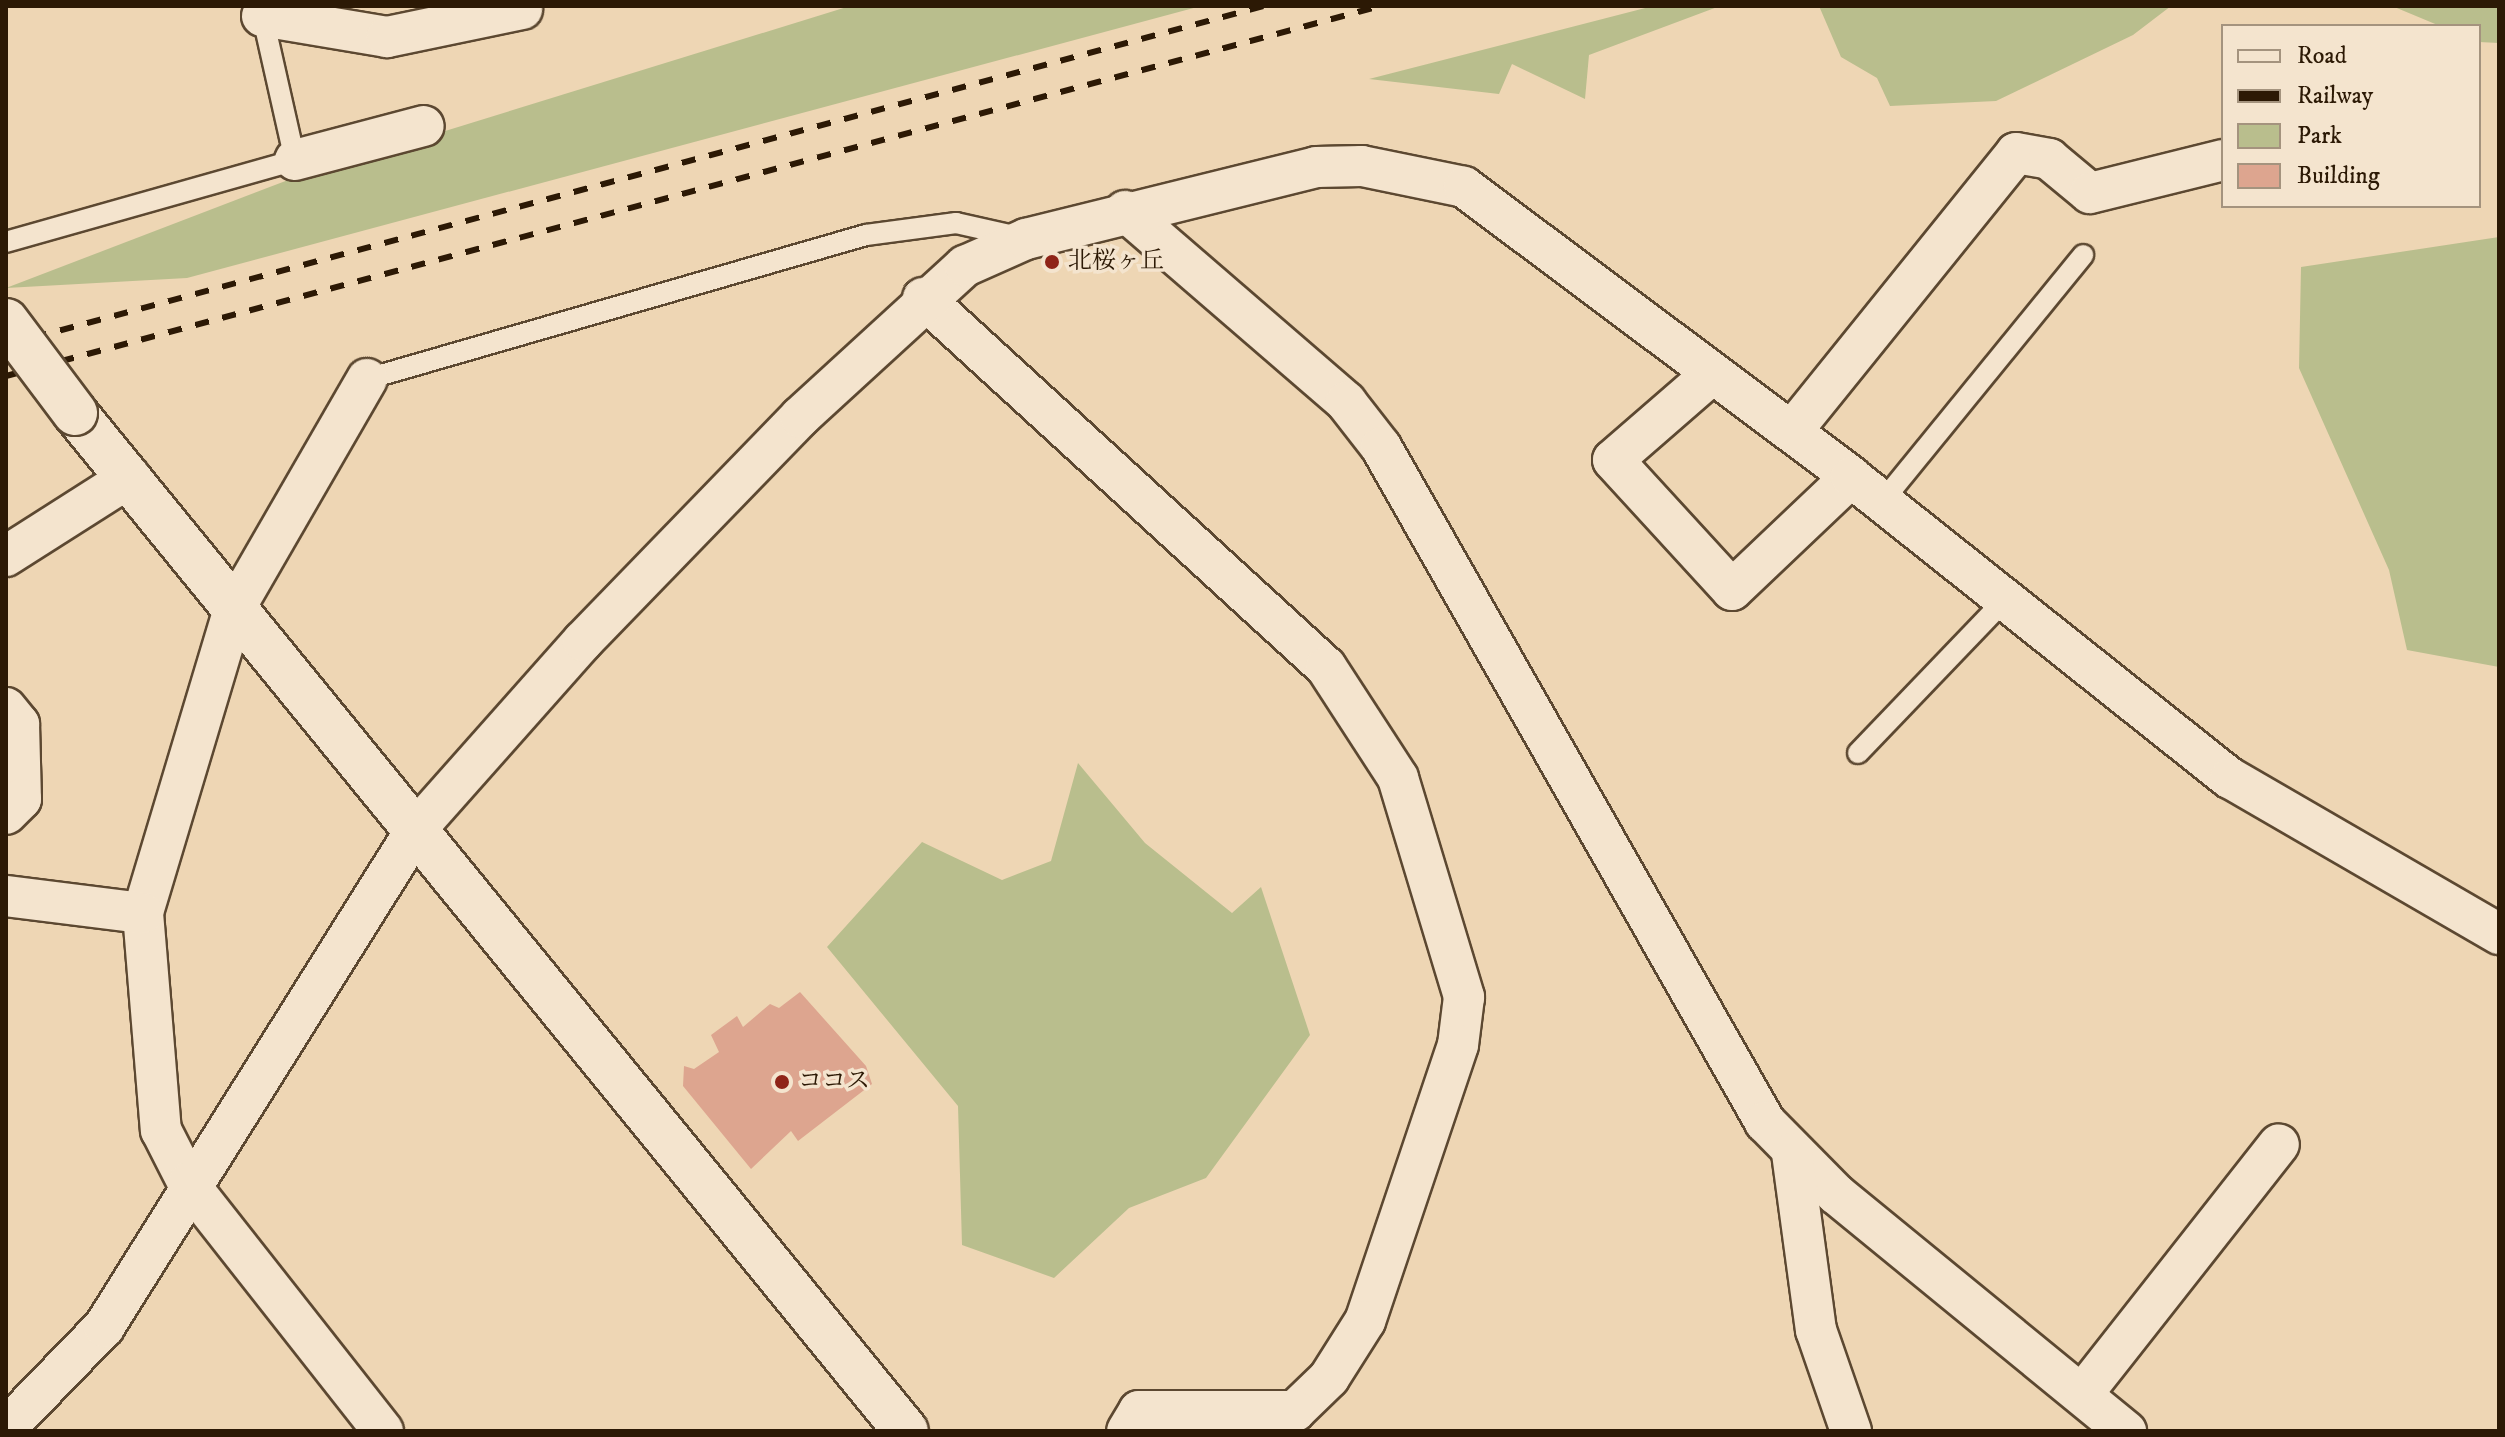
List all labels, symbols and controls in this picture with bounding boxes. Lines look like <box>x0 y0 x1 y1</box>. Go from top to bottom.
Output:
legend <box>2221 24 2481 208</box>
text: Road <box>2297 41 2347 71</box>
text: Railway <box>2297 81 2373 111</box>
text: Park <box>2297 121 2342 151</box>
text: Building <box>2297 161 2380 191</box>
place label: 北桜ヶ丘 <box>1068 248 1164 276</box>
marker: 北桜ヶ丘 <box>1043 253 1061 271</box>
place label: ココス <box>798 1068 870 1096</box>
marker: ココス <box>773 1073 791 1091</box>

